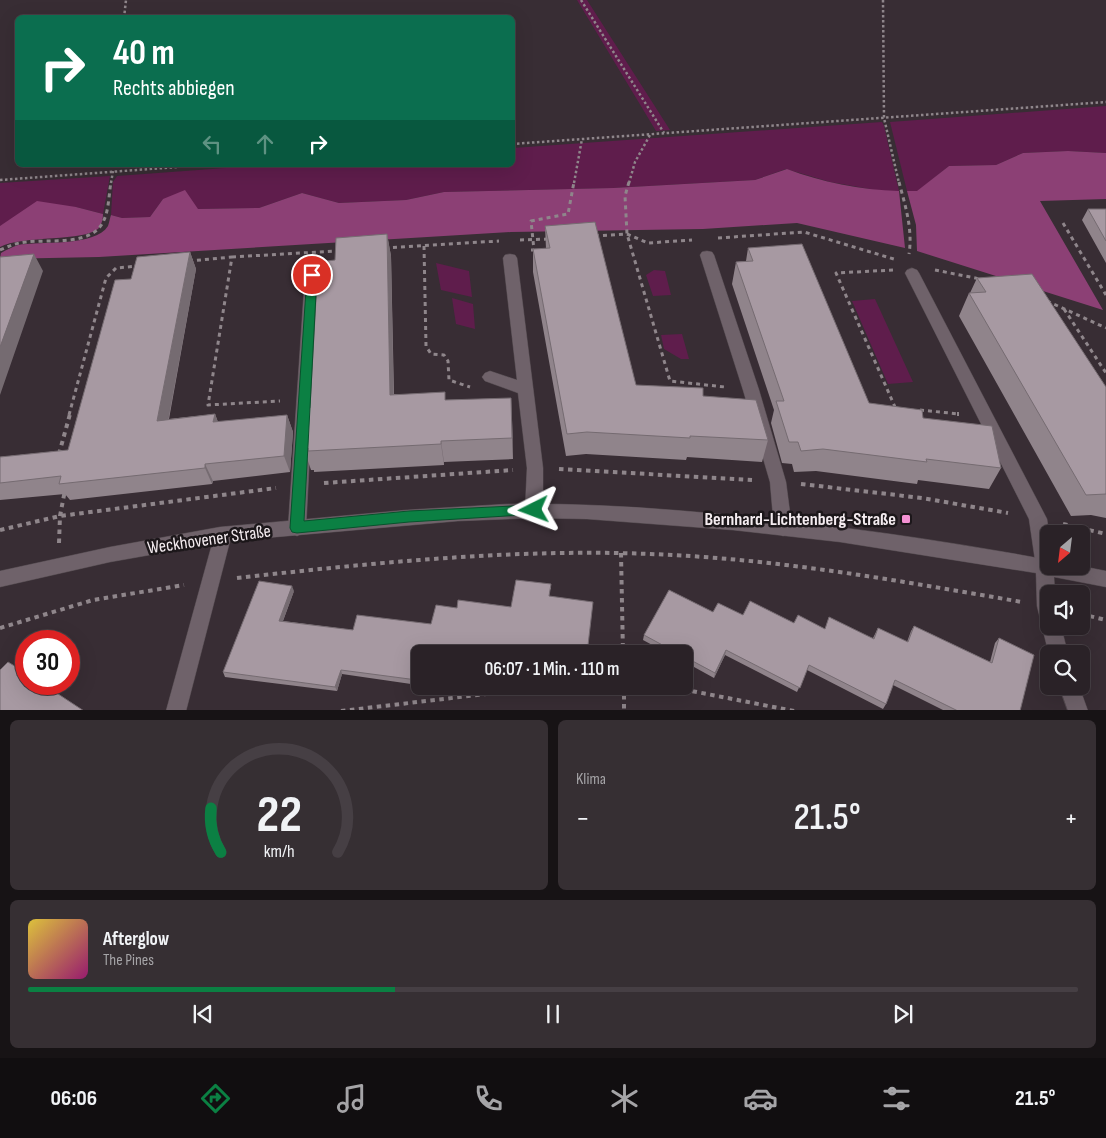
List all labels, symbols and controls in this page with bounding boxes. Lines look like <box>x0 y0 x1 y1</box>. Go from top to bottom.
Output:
text: 40 m <box>113 32 175 75</box>
icon: right <box>30 35 95 100</box>
text: Rechts abbiegen <box>113 75 235 102</box>
icon: left <box>198 130 226 158</box>
icon: ahead <box>251 130 279 158</box>
icon: right <box>304 130 332 158</box>
pin <box>291 254 333 296</box>
icon: arrive <box>298 261 326 289</box>
position arrow <box>507 483 559 535</box>
place label: Bernhard-Lichtenberg-Straße <box>705 509 896 530</box>
marker: Bernhard-Lichtenberg-Straße <box>900 513 912 525</box>
street label: Weckhovener Straße <box>146 520 272 559</box>
north arrow <box>1040 525 1090 575</box>
map controls <box>1040 525 1090 695</box>
button: sound <box>1040 585 1090 635</box>
speed limit sign: 30 <box>15 630 80 695</box>
button: search <box>1040 645 1090 695</box>
text: 06:07 · 1 Min. · 110 m <box>485 658 619 681</box>
text: Klima <box>576 770 606 789</box>
text: 22 <box>256 784 302 847</box>
text: 21.5° <box>793 795 861 840</box>
text: − <box>576 802 590 835</box>
text: + <box>1064 802 1078 835</box>
text: km/h <box>264 841 294 862</box>
text: Afterglow <box>103 928 169 951</box>
text: The Pines <box>103 951 154 970</box>
icon: previous <box>189 1000 217 1028</box>
icon: pause <box>539 1000 567 1028</box>
icon: next <box>889 1000 917 1028</box>
icon: directions <box>198 1081 233 1116</box>
icon: music <box>334 1081 369 1116</box>
icon: phone <box>471 1081 506 1116</box>
icon: climate <box>607 1081 642 1116</box>
icon: car <box>743 1081 778 1116</box>
icon: filters <box>879 1081 914 1116</box>
text: 06:06 <box>51 1085 97 1112</box>
text: 21.5° <box>1015 1085 1055 1112</box>

